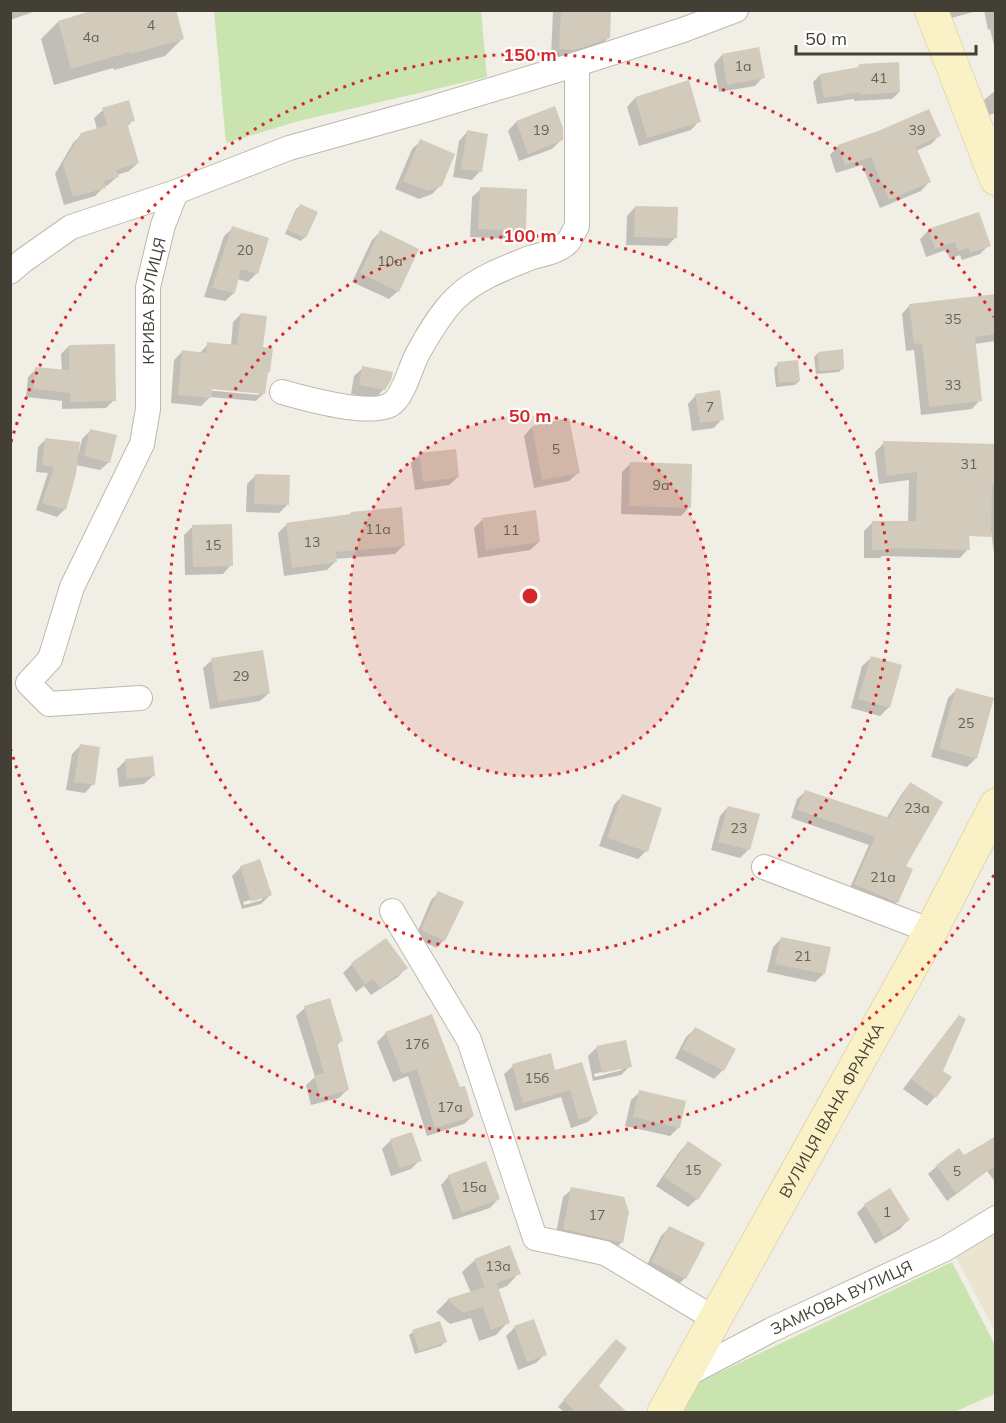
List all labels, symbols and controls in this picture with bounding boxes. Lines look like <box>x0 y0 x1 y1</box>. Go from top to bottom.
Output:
house number: 4 <box>147 16 156 34</box>
scale bar <box>796 18 976 56</box>
text: 50 m <box>805 27 847 50</box>
house number: 4а <box>83 28 99 46</box>
text: 150 m <box>503 43 557 66</box>
house number: 1а <box>735 57 751 75</box>
house number: 41 <box>871 69 887 87</box>
house number: 19 <box>533 121 549 139</box>
house number: 39 <box>909 121 925 139</box>
text: 100 m <box>503 224 557 247</box>
street label: КРИВА ВУЛИЦЯ <box>138 235 170 365</box>
house number: 20 <box>237 241 253 259</box>
house number: 10а <box>377 252 403 270</box>
house number: 35 <box>945 310 961 328</box>
house number: 33 <box>945 376 961 394</box>
house number: 7 <box>706 398 714 416</box>
text: 50 m <box>509 404 551 427</box>
house number: 5 <box>552 440 560 458</box>
house number: 31 <box>961 455 977 473</box>
house number: 9а <box>653 476 669 494</box>
house number: 11а <box>365 520 391 538</box>
house number: 11 <box>503 521 519 539</box>
house number: 13 <box>304 533 320 551</box>
house number: 15 <box>205 536 221 554</box>
centre of rings <box>520 586 540 606</box>
house number: 29 <box>233 667 249 685</box>
house number: 25 <box>958 714 974 732</box>
house number: 23а <box>904 799 930 817</box>
house number: 23 <box>731 819 747 837</box>
house number: 21а <box>870 868 896 886</box>
house number: 21 <box>795 947 811 965</box>
street label: ВУЛИЦЯ ІВАНА ФРАНКА <box>775 1019 888 1201</box>
house number: 17б <box>405 1035 429 1053</box>
house number: 15б <box>525 1069 549 1087</box>
house number: 17а <box>437 1098 463 1116</box>
house number: 15 <box>685 1161 701 1179</box>
house number: 5 <box>953 1162 961 1180</box>
house number: 15а <box>461 1178 487 1196</box>
house number: 1 <box>883 1203 891 1221</box>
house number: 17 <box>589 1206 605 1224</box>
street label: ЗАМКОВА ВУЛИЦЯ <box>767 1256 916 1339</box>
house number: 13а <box>485 1257 511 1275</box>

